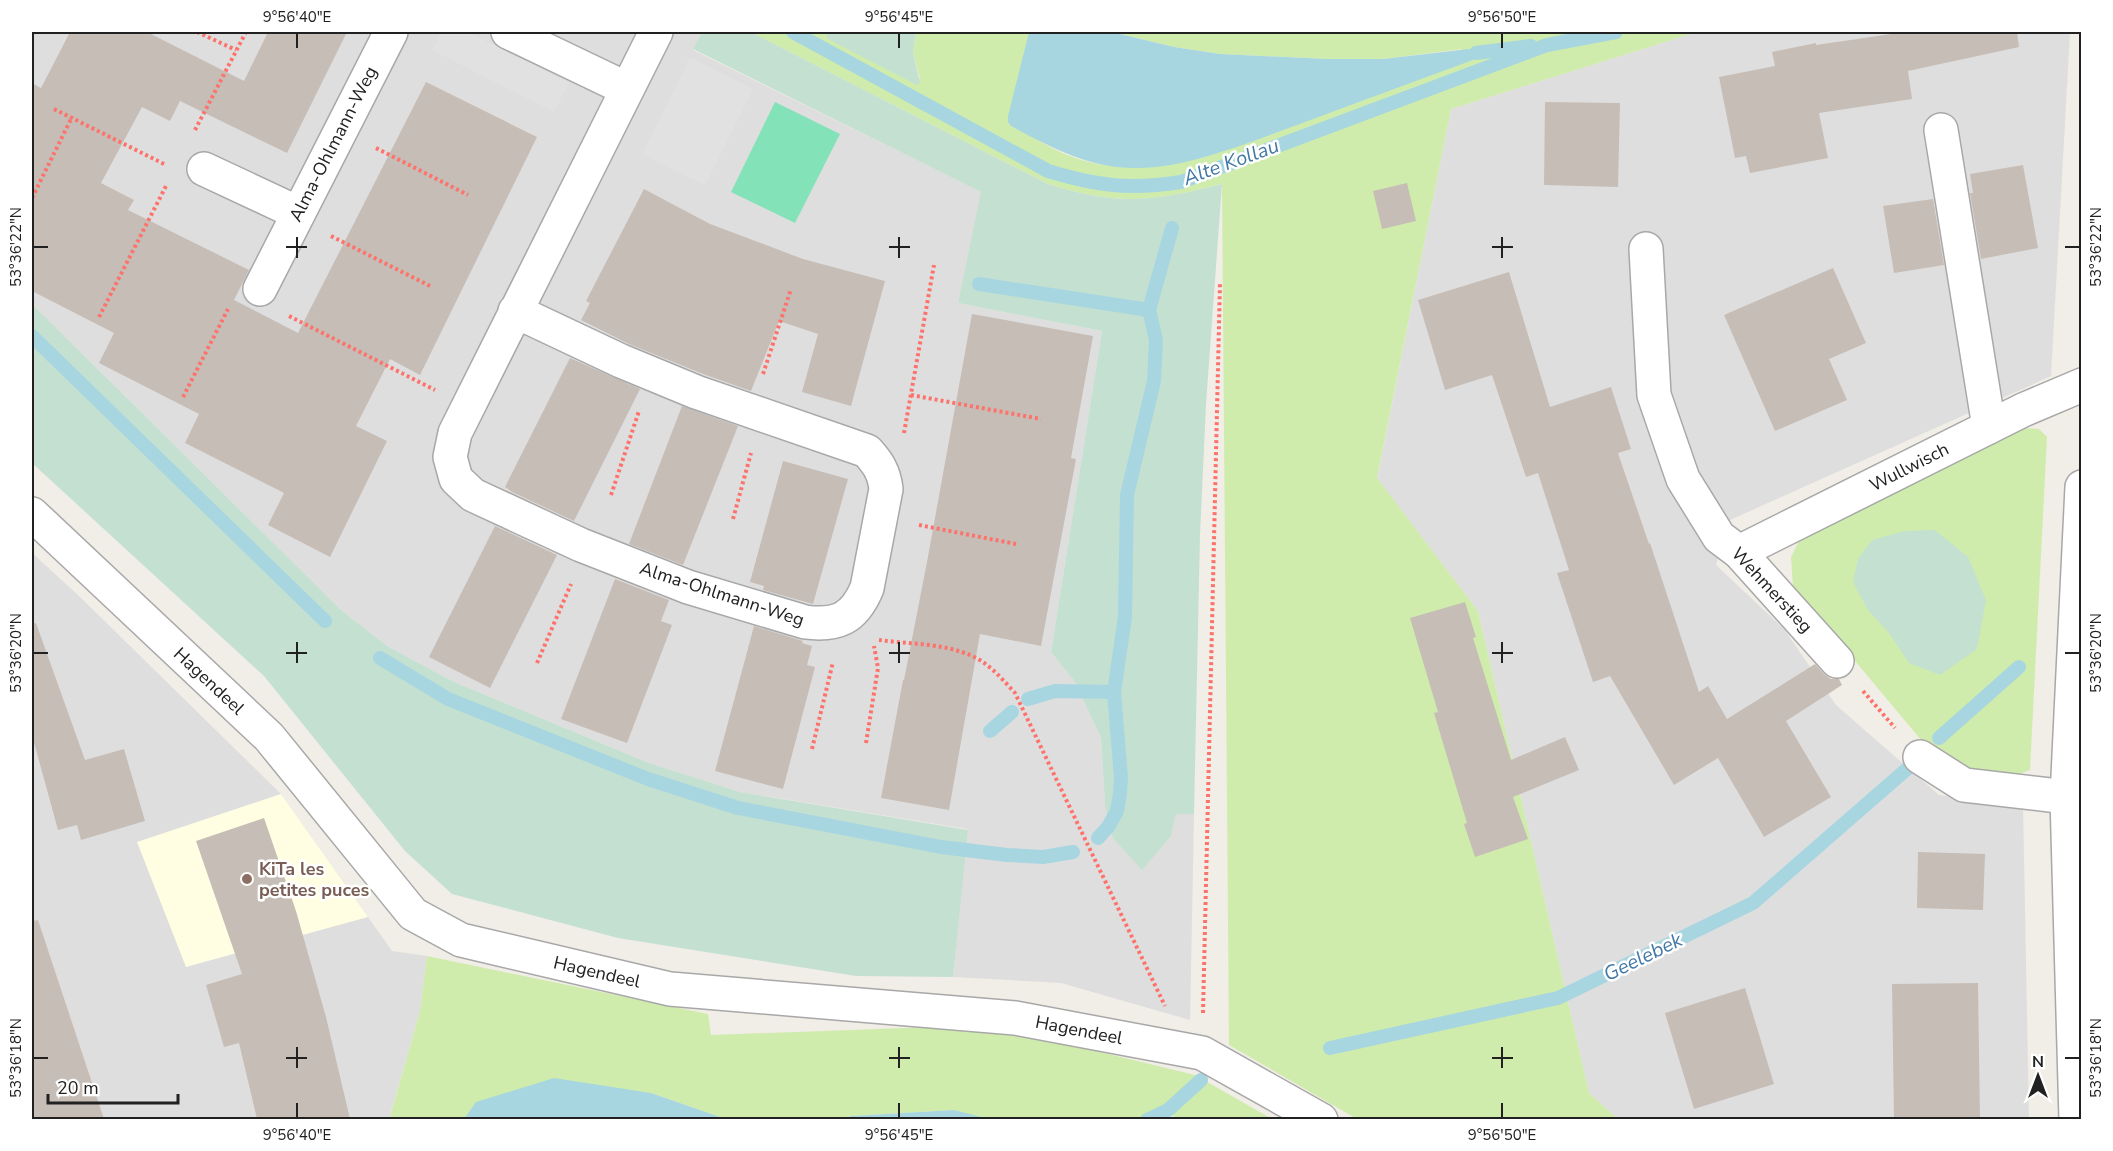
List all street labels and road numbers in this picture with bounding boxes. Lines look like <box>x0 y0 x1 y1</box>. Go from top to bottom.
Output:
street label: Alma-Ohlmann-Weg <box>283 62 383 226</box>
street label: Wullwisch <box>1865 437 1953 497</box>
street label: Wehmerstieg <box>1726 542 1818 638</box>
street label: Alma-Ohlmann-Weg <box>637 556 807 632</box>
street label: Hagendeel <box>168 642 250 720</box>
street label: Hagendeel <box>551 950 643 994</box>
street label: Hagendeel <box>1033 1010 1125 1050</box>

